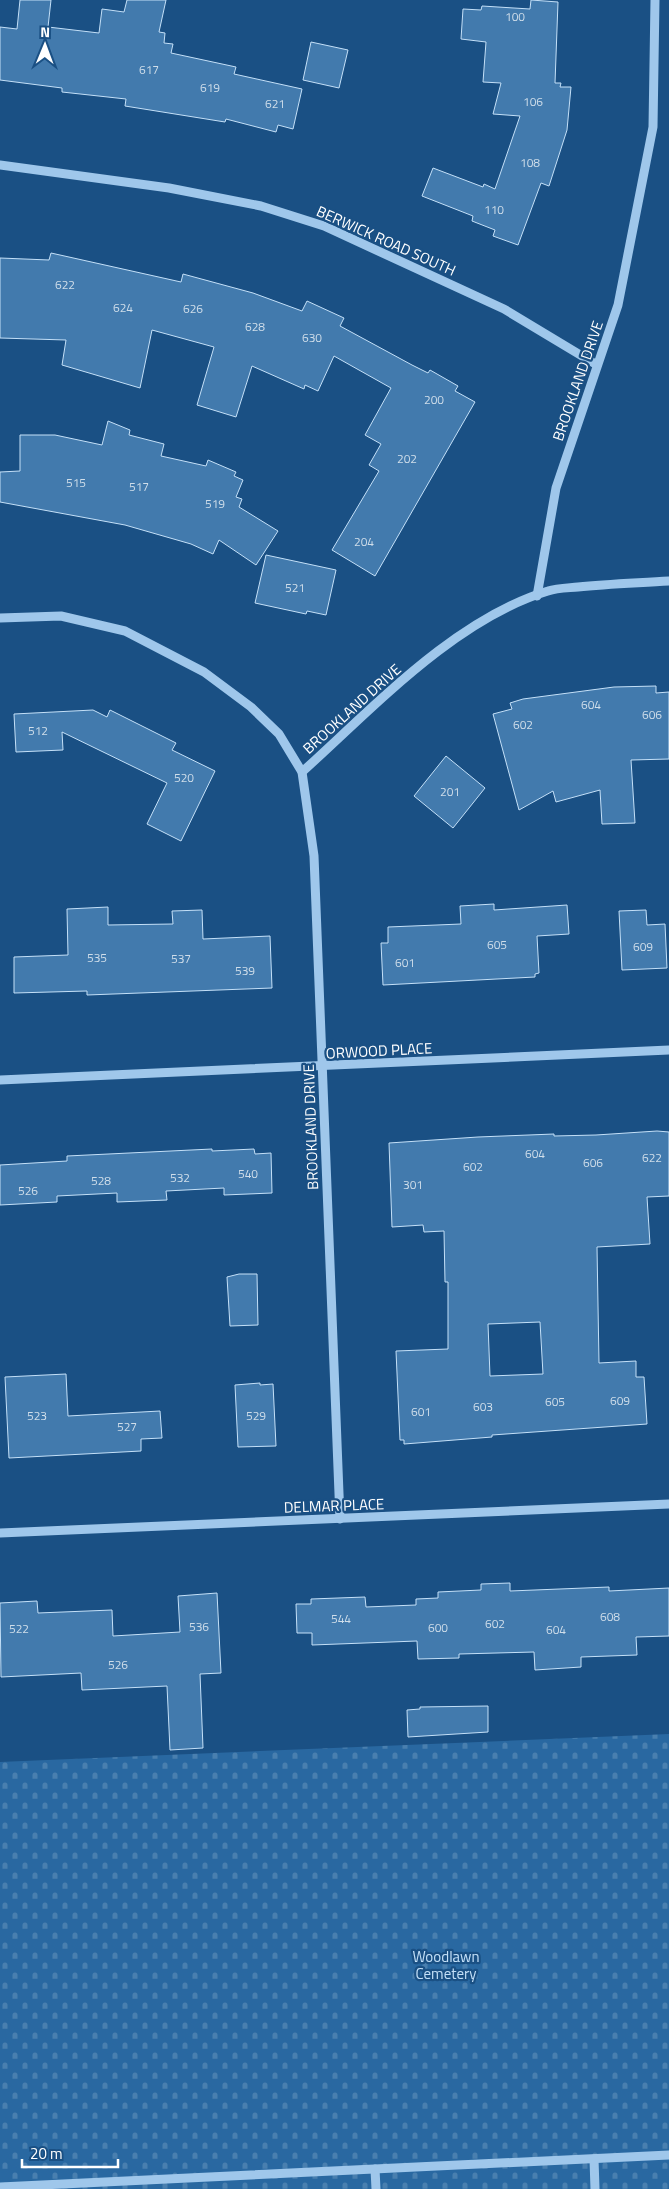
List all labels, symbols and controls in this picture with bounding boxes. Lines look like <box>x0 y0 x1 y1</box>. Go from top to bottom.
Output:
house number: 100 <box>505 7 525 26</box>
north arrow <box>20 20 70 70</box>
text: N <box>40 21 50 42</box>
house number: 617 <box>139 60 159 79</box>
house number: 619 <box>200 78 220 97</box>
house number: 106 <box>523 92 543 111</box>
house number: 621 <box>265 94 285 113</box>
house number: 108 <box>520 153 540 172</box>
street label: BERWICK ROAD SOUTH <box>313 199 460 282</box>
house number: 110 <box>484 200 504 219</box>
house number: 622 <box>55 275 75 294</box>
house number: 624 <box>113 298 133 317</box>
house number: 626 <box>183 299 203 318</box>
house number: 628 <box>245 317 265 336</box>
street label: BROOKLAND DRIVE <box>546 318 609 444</box>
house number: 630 <box>302 328 322 347</box>
house number: 200 <box>424 390 444 409</box>
house number: 202 <box>397 449 417 468</box>
house number: 515 <box>66 473 86 492</box>
house number: 517 <box>129 477 149 496</box>
house number: 519 <box>205 494 225 513</box>
house number: 204 <box>354 532 374 551</box>
house number: 521 <box>285 578 305 597</box>
street label: BROOKLAND DRIVE <box>297 658 406 759</box>
house number: 604 <box>581 695 601 714</box>
house number: 606 <box>642 705 662 724</box>
house number: 602 <box>513 715 533 734</box>
house number: 512 <box>28 721 48 740</box>
house number: 520 <box>174 768 194 787</box>
house number: 201 <box>440 782 460 801</box>
house number: 605 <box>487 935 507 954</box>
house number: 609 <box>633 937 653 956</box>
house number: 535 <box>87 948 107 967</box>
house number: 537 <box>171 949 191 968</box>
house number: 601 <box>395 953 415 972</box>
house number: 539 <box>235 961 255 980</box>
street label: ORWOOD PLACE <box>325 1036 433 1065</box>
street label: BROOKLAND DRIVE <box>297 1064 324 1190</box>
house number: 604 <box>525 1144 545 1163</box>
house number: 622 <box>642 1148 662 1167</box>
house number: 606 <box>583 1153 603 1172</box>
house number: 602 <box>463 1157 483 1176</box>
house number: 540 <box>238 1164 258 1183</box>
house number: 532 <box>170 1168 190 1187</box>
house number: 528 <box>91 1171 111 1190</box>
house number: 301 <box>403 1175 423 1194</box>
house number: 526 <box>18 1181 38 1200</box>
house number: 609 <box>610 1391 630 1410</box>
house number: 605 <box>545 1392 565 1411</box>
house number: 603 <box>473 1397 493 1416</box>
house number: 601 <box>411 1402 431 1421</box>
house number: 523 <box>27 1406 47 1425</box>
house number: 529 <box>246 1406 266 1425</box>
house number: 527 <box>117 1417 137 1436</box>
street label: DELMAR PLACE <box>283 1492 385 1519</box>
house number: 608 <box>600 1607 620 1626</box>
house number: 544 <box>331 1609 351 1628</box>
house number: 602 <box>485 1614 505 1633</box>
house number: 536 <box>189 1617 209 1636</box>
house number: 600 <box>428 1618 448 1637</box>
house number: 522 <box>9 1619 29 1638</box>
house number: 604 <box>546 1620 566 1639</box>
house number: 526 <box>108 1655 128 1674</box>
park label: Woodlawn Cemetery <box>412 1945 480 1985</box>
scale bar <box>22 2136 119 2168</box>
text: 20 m <box>30 2142 63 2165</box>

